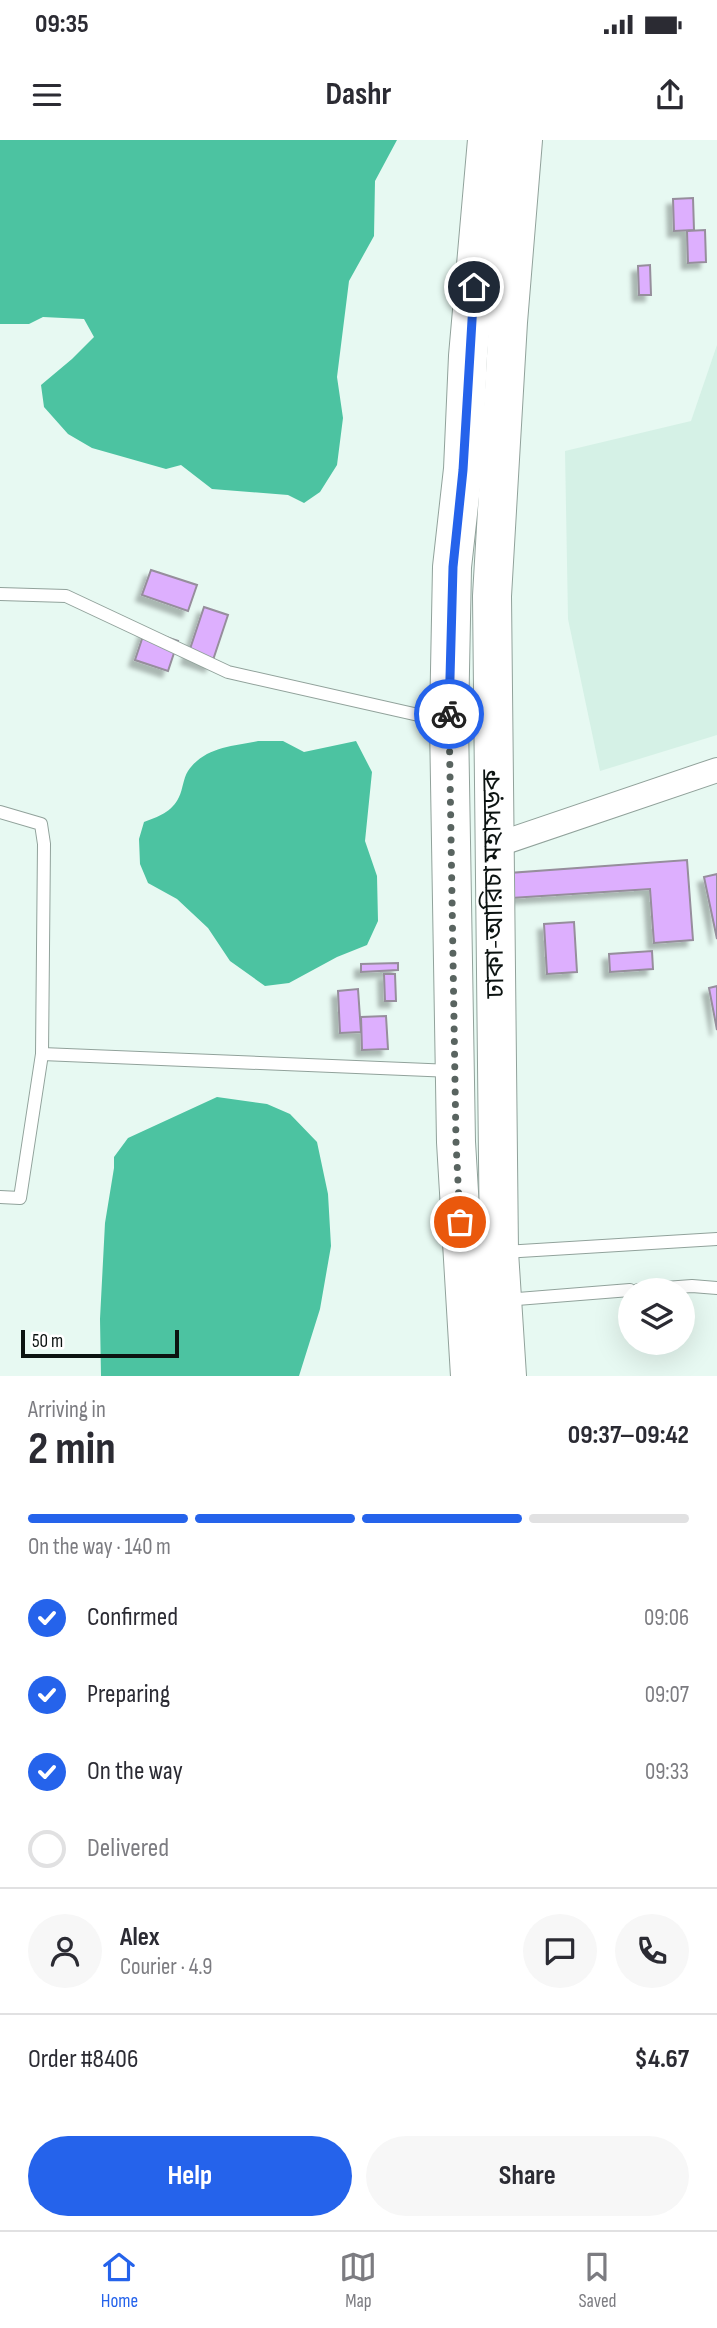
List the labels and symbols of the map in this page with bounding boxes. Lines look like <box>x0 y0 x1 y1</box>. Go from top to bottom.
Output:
pin <box>444 257 504 317</box>
courier <box>414 679 484 749</box>
street label: ঢাকা-আরিচা মহাসড়ক <box>476 768 512 1000</box>
pin <box>430 1192 490 1252</box>
scale bar <box>21 1327 178 1359</box>

